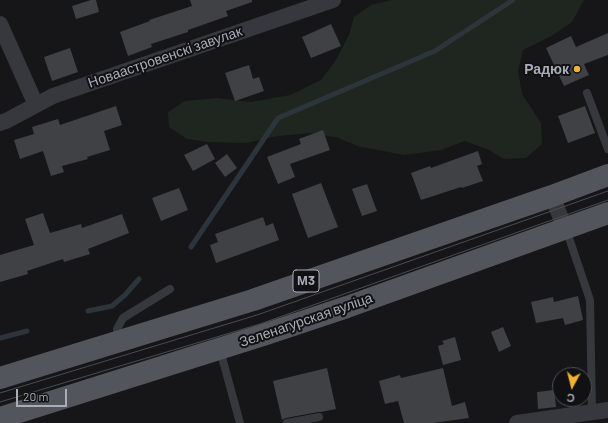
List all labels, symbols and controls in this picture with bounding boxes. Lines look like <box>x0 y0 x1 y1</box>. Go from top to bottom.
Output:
street label: Новаастровенскі завулак <box>86 23 244 91</box>
place label: Радюк <box>524 61 569 77</box>
marker: Радюк <box>572 64 582 74</box>
road number: М3 <box>293 270 319 292</box>
street label: Зеленагурская вуліца <box>237 289 375 351</box>
north arrow <box>552 367 592 407</box>
scale bar <box>18 381 69 407</box>
text: 20 m <box>23 389 49 403</box>
text: С <box>566 391 575 405</box>

